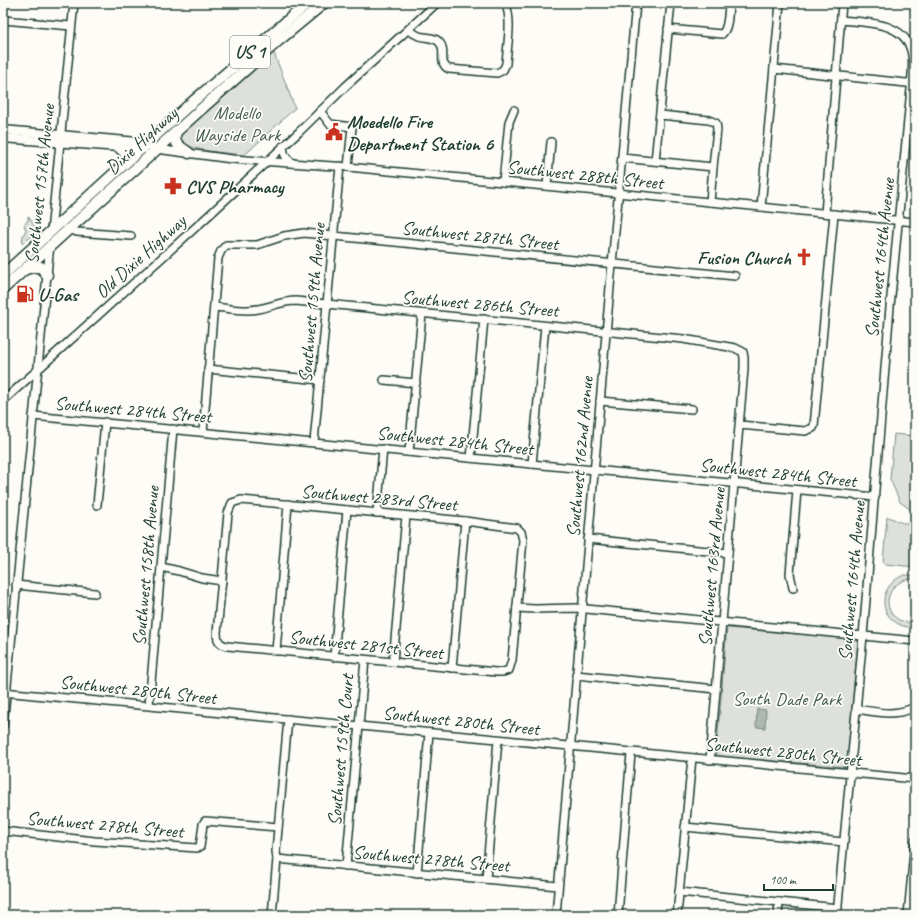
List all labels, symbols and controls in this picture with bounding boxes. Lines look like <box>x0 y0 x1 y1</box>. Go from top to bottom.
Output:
road number: US 1 <box>230 36 270 68</box>
street label: Southwest 157th Avenue <box>20 101 60 265</box>
street label: Dixie Highway <box>100 101 184 180</box>
park label: Modello Wayside Park <box>194 101 281 147</box>
place label: Moedello Fire Department Station 6 <box>347 110 495 156</box>
public building icon: Moedello Fire Department Station 6 <box>324 122 344 142</box>
street label: Southwest 288th Street <box>505 155 666 195</box>
place label: CVS Pharmacy <box>186 175 285 199</box>
street label: Southwest 164th Avenue <box>860 175 900 339</box>
pharmacy icon: CVS Pharmacy <box>163 176 183 196</box>
street label: Old Dixie Highway <box>90 209 192 304</box>
street label: Southwest 287th Street <box>400 216 561 256</box>
street label: Southwest 159th Avenue <box>293 221 331 384</box>
place label: Fusion Church <box>697 246 792 270</box>
church icon: Fusion Church <box>794 247 814 267</box>
place label: U-Gas <box>38 283 80 307</box>
fuel station icon: U-Gas <box>15 284 35 304</box>
street label: Southwest 286th Street <box>401 285 561 323</box>
street label: Southwest 162nd Avenue <box>561 374 599 538</box>
street label: Southwest 284th Street <box>54 391 214 429</box>
street label: Southwest 284th Street <box>375 421 536 461</box>
street label: Southwest 284th Street <box>698 453 859 493</box>
street label: Southwest 283rd Street <box>300 479 460 517</box>
street label: Southwest 158th Avenue <box>127 484 165 647</box>
street label: Southwest 163rd Avenue <box>693 485 731 648</box>
street label: Southwest 164th Avenue <box>833 499 871 662</box>
street label: Southwest 281st Street <box>288 625 446 665</box>
street label: Southwest 280th Street <box>58 670 219 710</box>
street label: Southwest 159th Court <box>322 672 360 827</box>
park label: South Dade Park <box>733 687 843 711</box>
street label: Southwest 280th Street <box>381 701 542 741</box>
street label: Southwest 280th Street <box>703 732 864 772</box>
street label: Southwest 278th Street <box>26 806 186 844</box>
street label: Southwest 278th Street <box>352 840 512 878</box>
scale bar <box>764 866 833 892</box>
text: 100 m <box>770 872 797 888</box>

